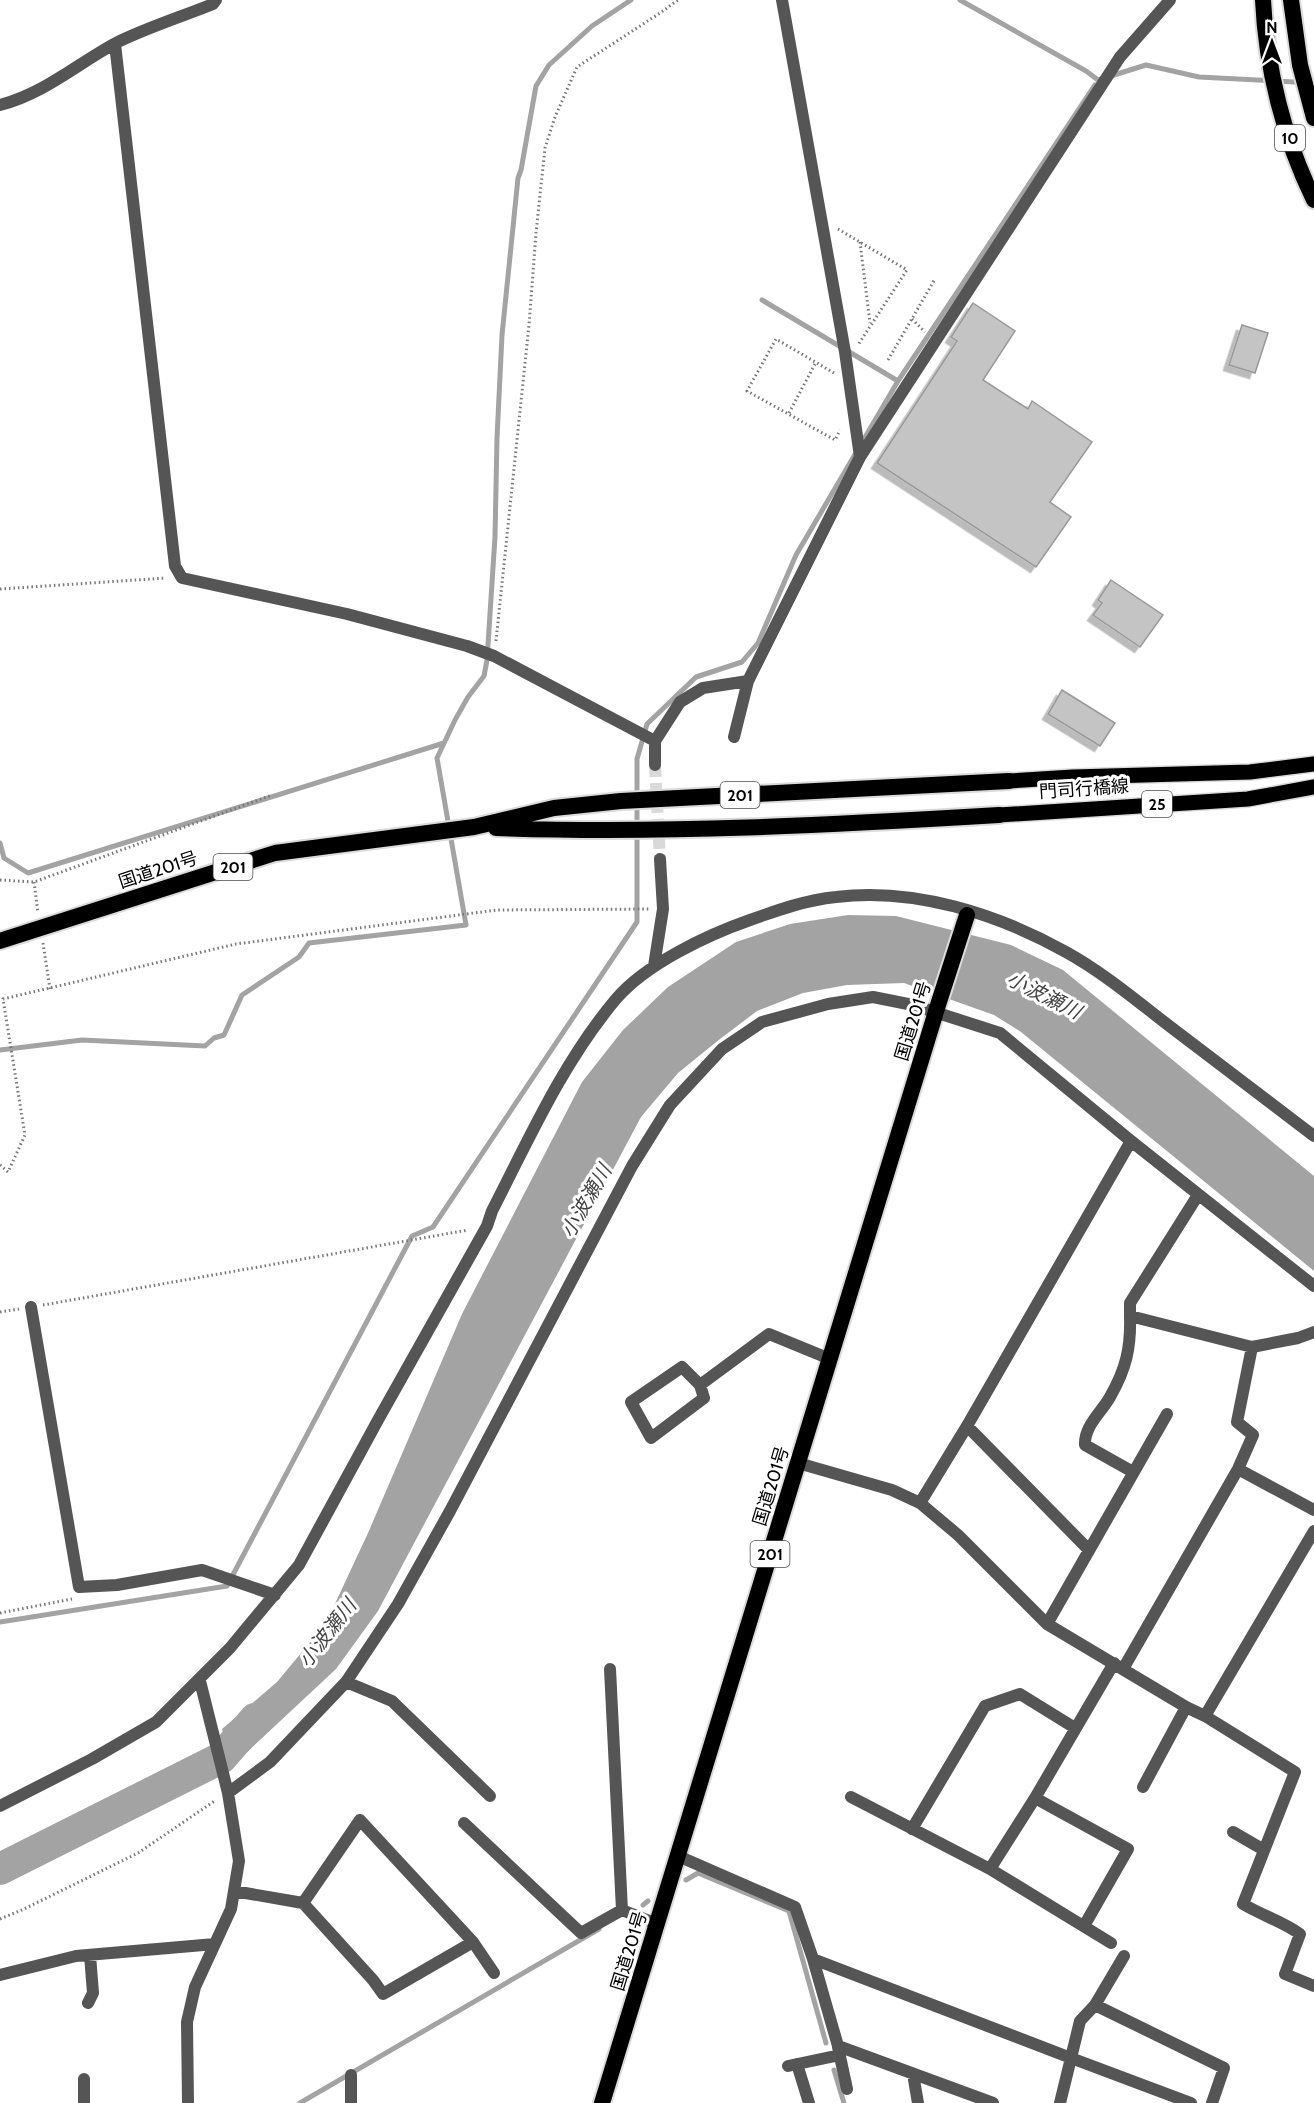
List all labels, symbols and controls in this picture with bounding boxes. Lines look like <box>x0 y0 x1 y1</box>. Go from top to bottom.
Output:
north arrow <box>1242 12 1302 72</box>
text: N <box>1266 18 1278 37</box>
road number: 10 <box>1275 125 1305 151</box>
street label: 門司行橋線 <box>1038 775 1130 803</box>
road number: 201 <box>720 782 760 808</box>
road number: 25 <box>1142 791 1172 817</box>
street label: 国道201号 <box>116 847 200 893</box>
road number: 201 <box>214 854 252 880</box>
water label: 小波瀬川 <box>1003 966 1087 1025</box>
street label: 国道201号 <box>891 979 935 1063</box>
water label: 小波瀬川 <box>556 1159 617 1242</box>
street label: 国道201号 <box>749 1444 793 1528</box>
road number: 201 <box>750 1541 790 1567</box>
water label: 小波瀬川 <box>293 1593 362 1672</box>
street label: 国道201号 <box>607 1909 651 1993</box>

